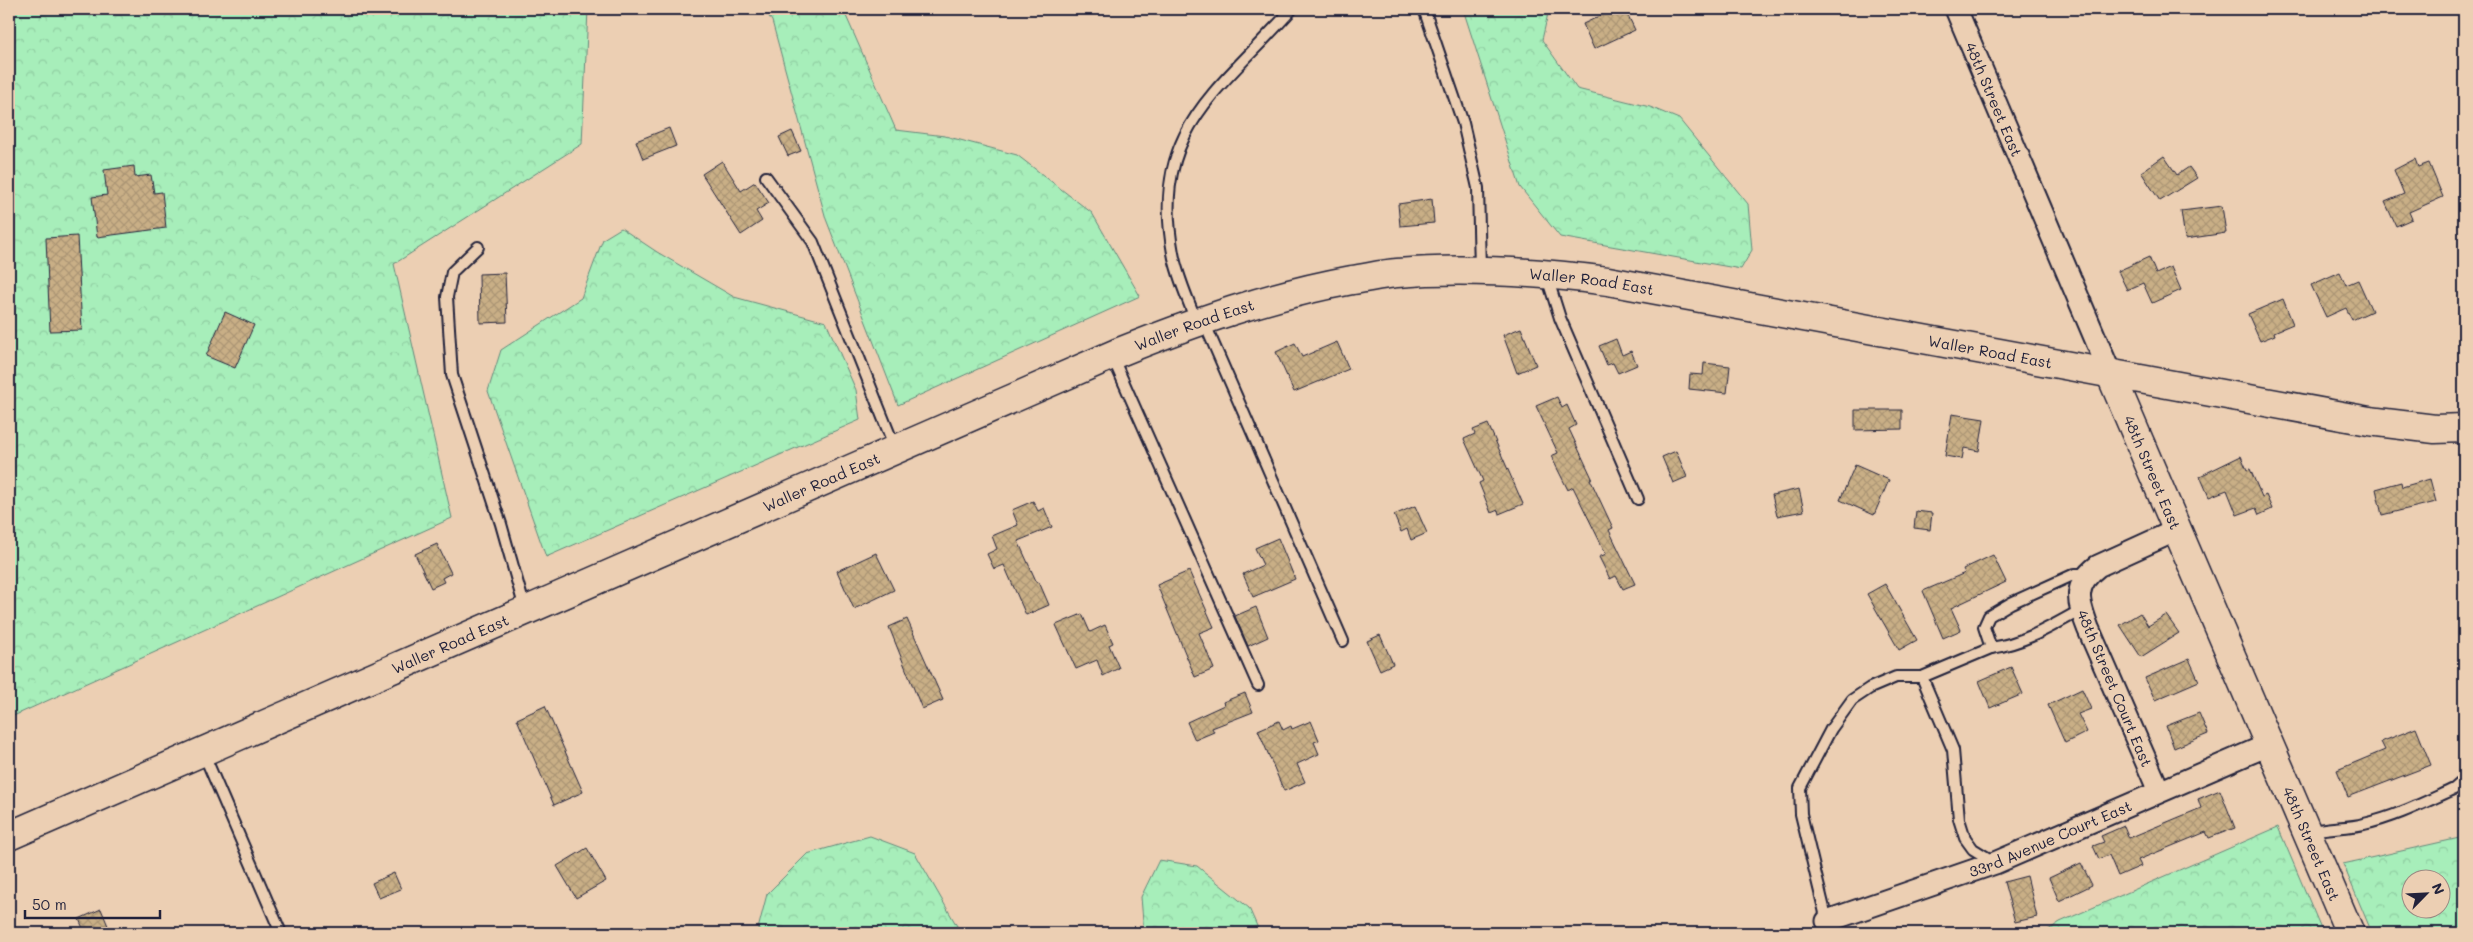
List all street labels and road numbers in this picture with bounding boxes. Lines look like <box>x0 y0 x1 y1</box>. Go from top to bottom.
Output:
street label: 48th Street East <box>1961 39 2027 159</box>
street label: Waller Road East <box>1528 263 1656 299</box>
street label: Waller Road East <box>1131 294 1257 355</box>
street label: Waller Road East <box>1927 330 2054 373</box>
street label: 48th Street East <box>2119 412 2186 532</box>
street label: Waller Road East <box>760 448 883 516</box>
street label: 48th Street Court East <box>2073 606 2157 770</box>
street label: Waller Road East <box>388 609 512 678</box>
street label: 48th Street East <box>2278 783 2345 904</box>
street label: 33rd Avenue Court East <box>1966 795 2135 881</box>

